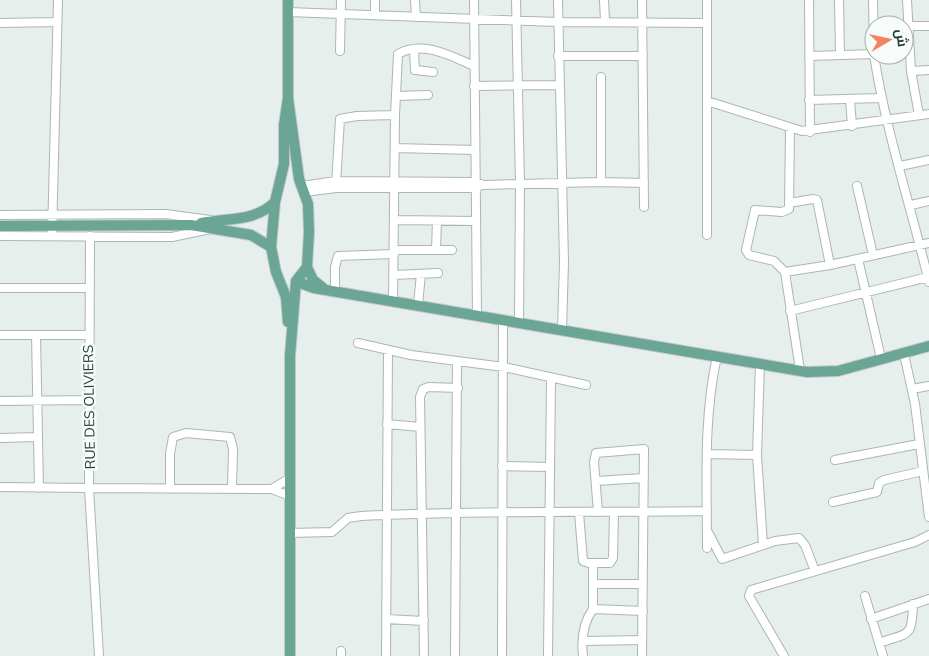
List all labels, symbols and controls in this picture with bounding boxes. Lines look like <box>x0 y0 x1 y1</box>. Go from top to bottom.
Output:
north arrow <box>864 15 914 65</box>
text: ش <box>892 28 912 48</box>
street label: RUE DES OLIVIERS <box>79 344 99 470</box>

